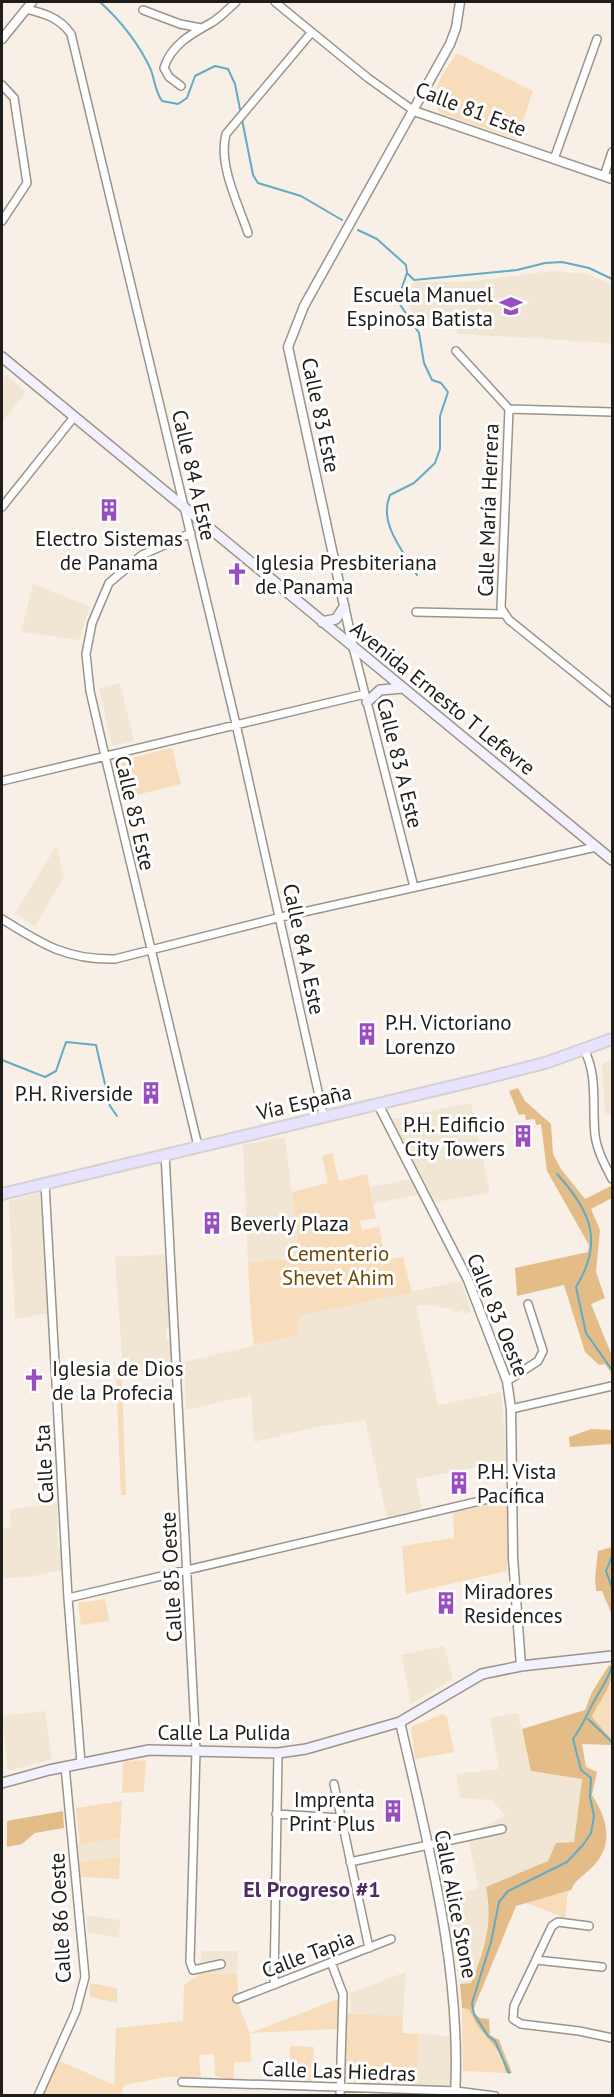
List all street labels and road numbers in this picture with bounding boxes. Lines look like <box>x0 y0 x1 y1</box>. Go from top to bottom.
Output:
street label: Calle 81 Este <box>412 75 530 143</box>
street label: Calle 83 Este <box>296 355 346 475</box>
street label: Calle 84 A Este <box>166 407 222 543</box>
street label: Calle María Herrera <box>471 423 505 597</box>
street label: Avenida Ernesto T Lefevre <box>345 615 541 781</box>
street label: Calle 83 A Este <box>371 695 429 831</box>
street label: Calle 85 Este <box>109 753 161 873</box>
street label: Calle 84 A Este <box>277 881 331 1017</box>
street label: Vía España <box>253 1078 354 1126</box>
street label: Calle 83 Oeste <box>461 1249 535 1381</box>
street label: Calle 5ta <box>28 1424 60 1504</box>
street label: Calle 85 Oeste <box>154 1511 188 1643</box>
street label: Calle La Pulida <box>158 1719 290 1746</box>
street label: Calle Alice Stone <box>428 1827 484 1981</box>
street label: Calle 86 Oeste <box>43 1852 77 1984</box>
street label: Calle Tapia <box>258 1924 358 1984</box>
street label: Calle Las Hiedras <box>262 2055 416 2087</box>

